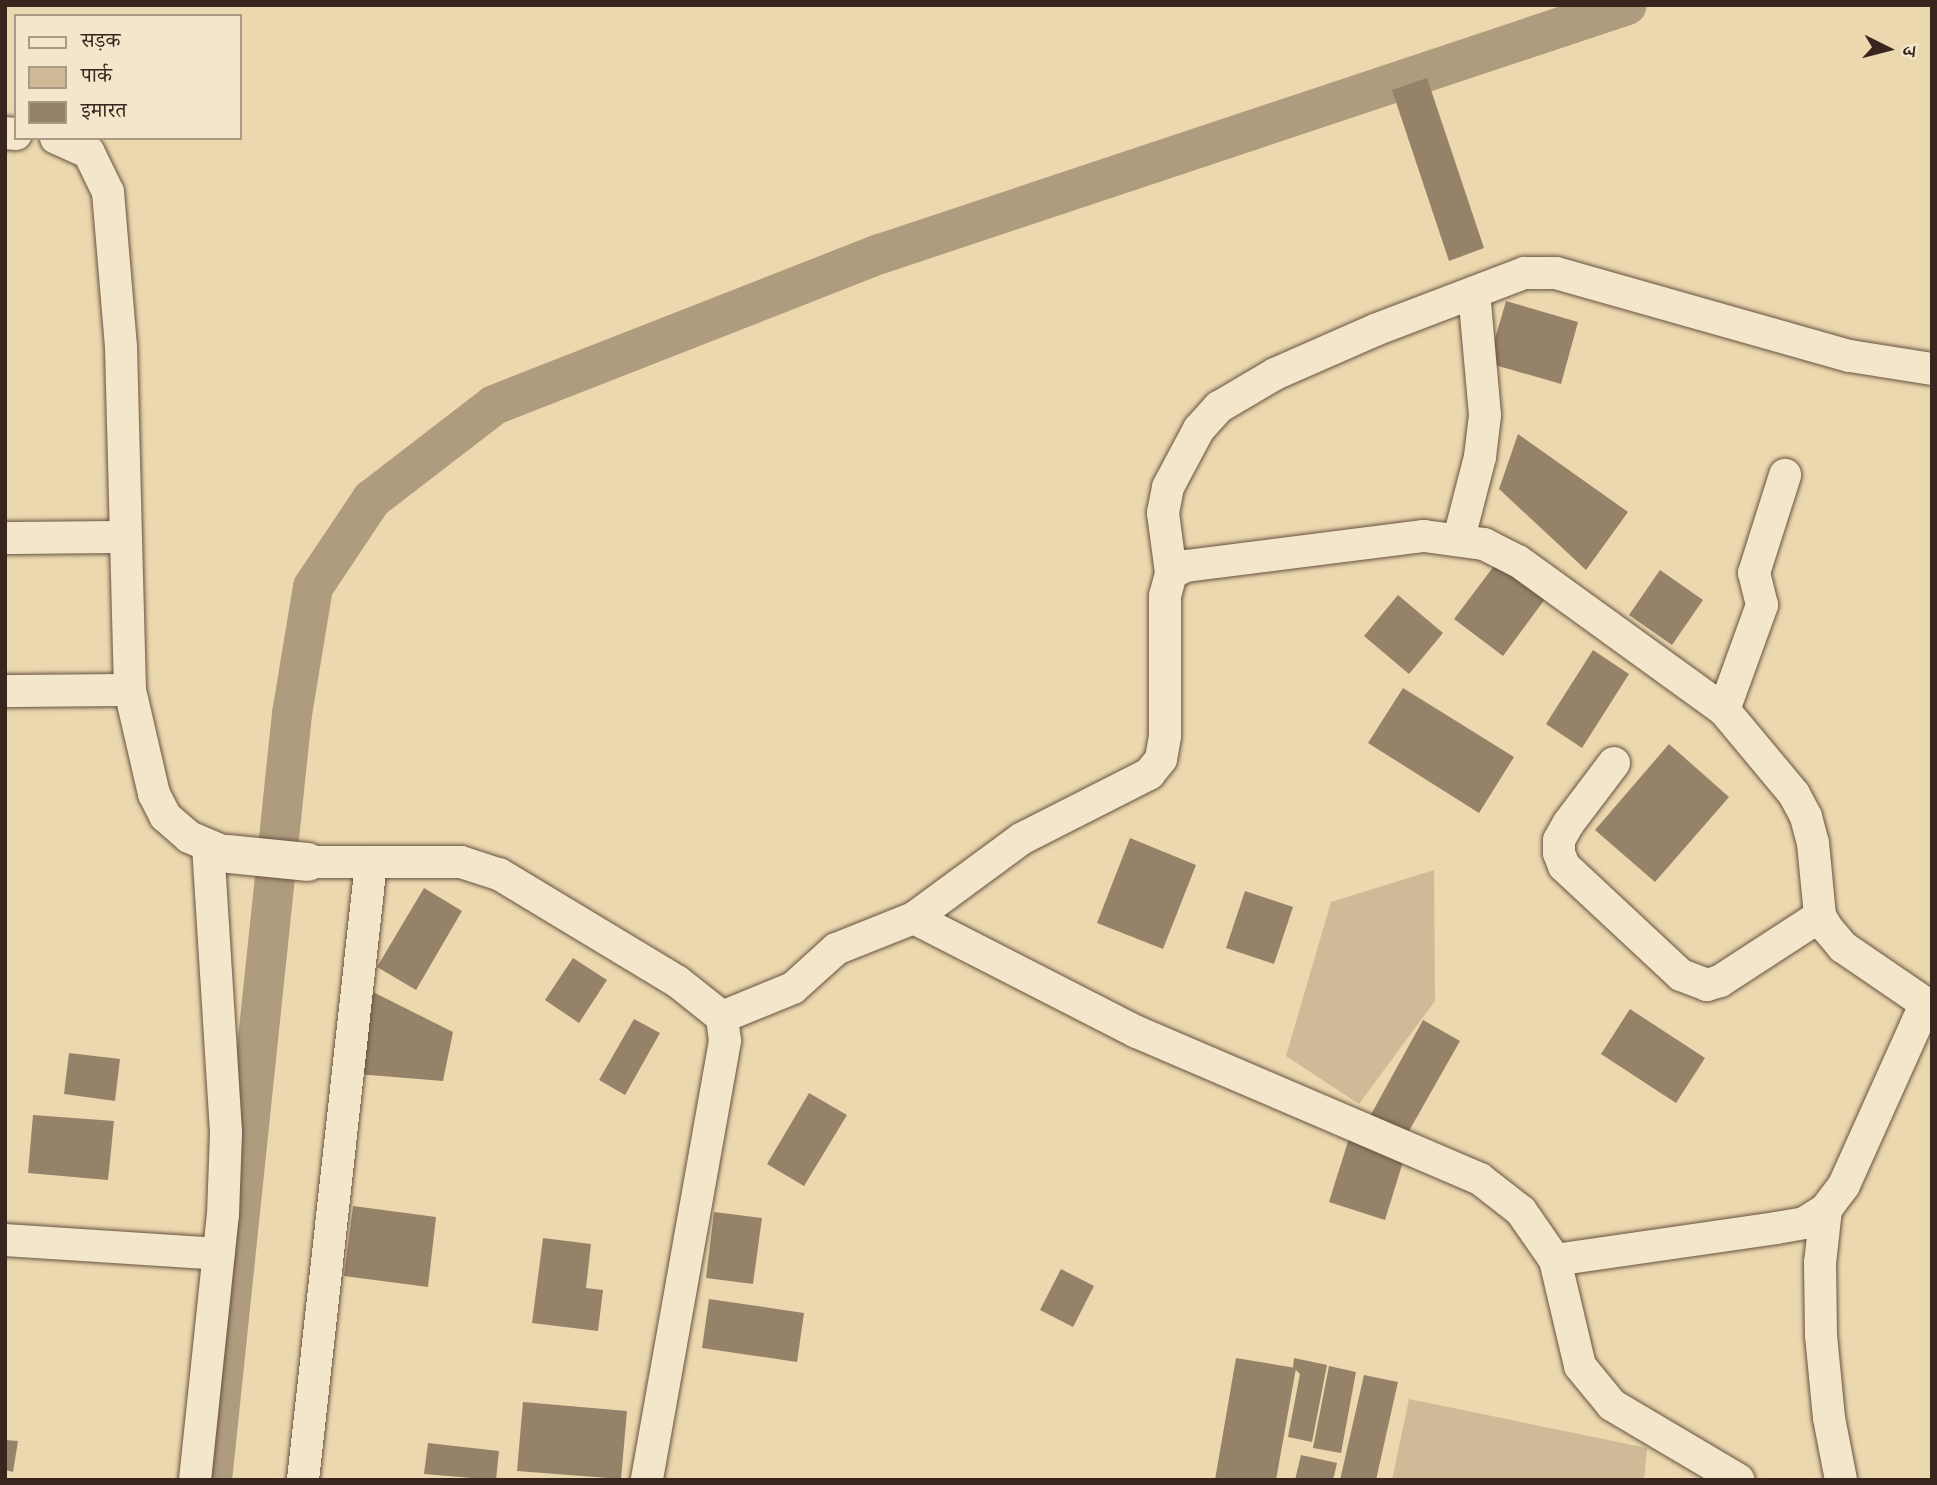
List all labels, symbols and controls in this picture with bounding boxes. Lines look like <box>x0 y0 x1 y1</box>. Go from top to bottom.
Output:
legend <box>14 14 242 140</box>
north arrow <box>1853 14 1923 84</box>
text: सड़क <box>81 26 120 55</box>
text: उ <box>1895 45 1922 57</box>
text: पार्क <box>81 61 112 90</box>
text: इमारत <box>81 96 127 125</box>

